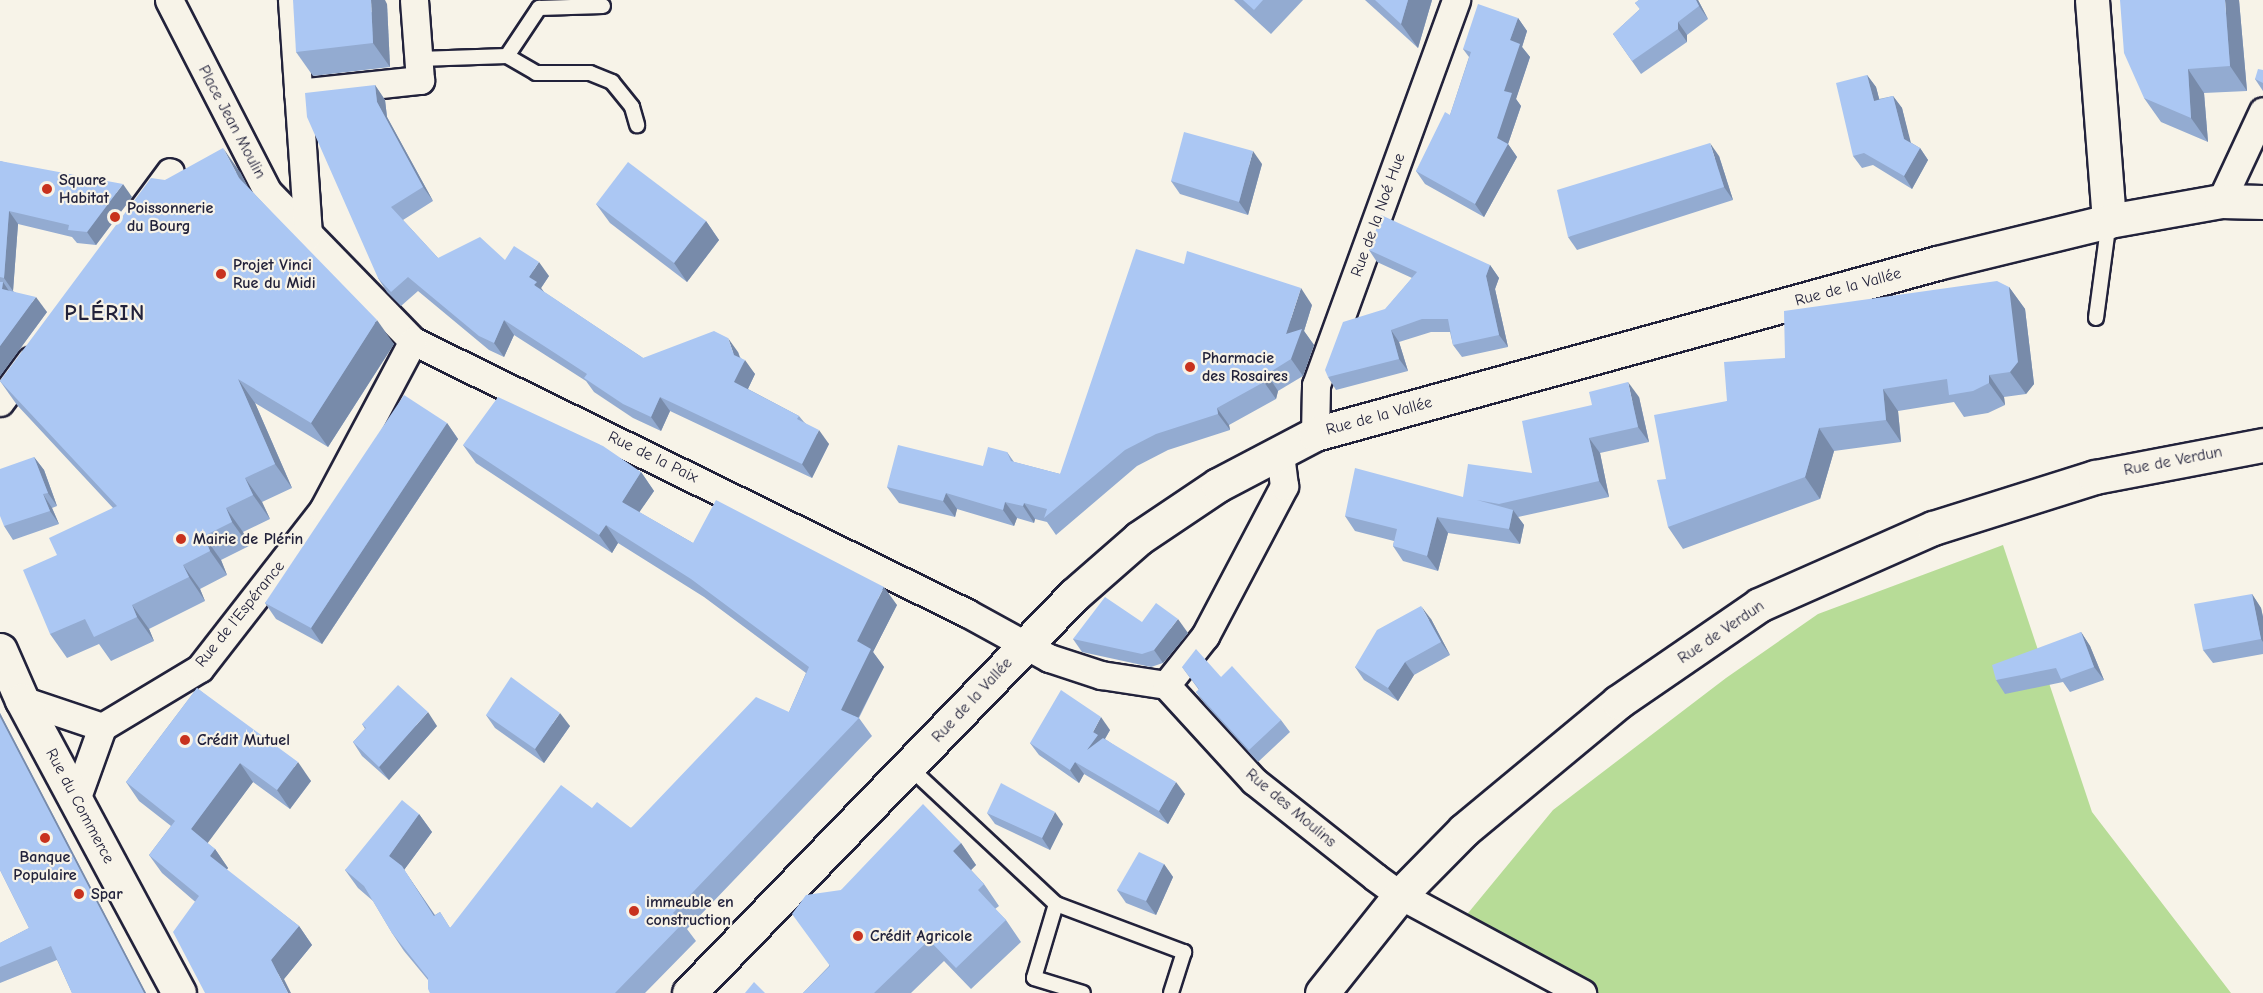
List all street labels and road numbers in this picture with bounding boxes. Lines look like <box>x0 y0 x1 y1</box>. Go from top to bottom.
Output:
street label: Place Jean Moulin <box>194 62 270 182</box>
street label: Rue de la Noé Hue <box>1347 151 1409 279</box>
street label: Rue de la Vallée <box>1793 264 1903 310</box>
street label: Rue de la Vallée <box>1324 393 1434 439</box>
street label: Rue de la Paix <box>605 427 701 487</box>
street label: Rue de Verdun <box>2122 442 2224 480</box>
street label: Rue de l'Espérance <box>191 557 289 671</box>
street label: Rue de Verdun <box>1674 596 1768 668</box>
street label: Rue de la Vallée <box>928 654 1016 746</box>
street label: Rue du Commerce <box>42 745 118 867</box>
street label: Rue des Moulins <box>1242 765 1340 851</box>

